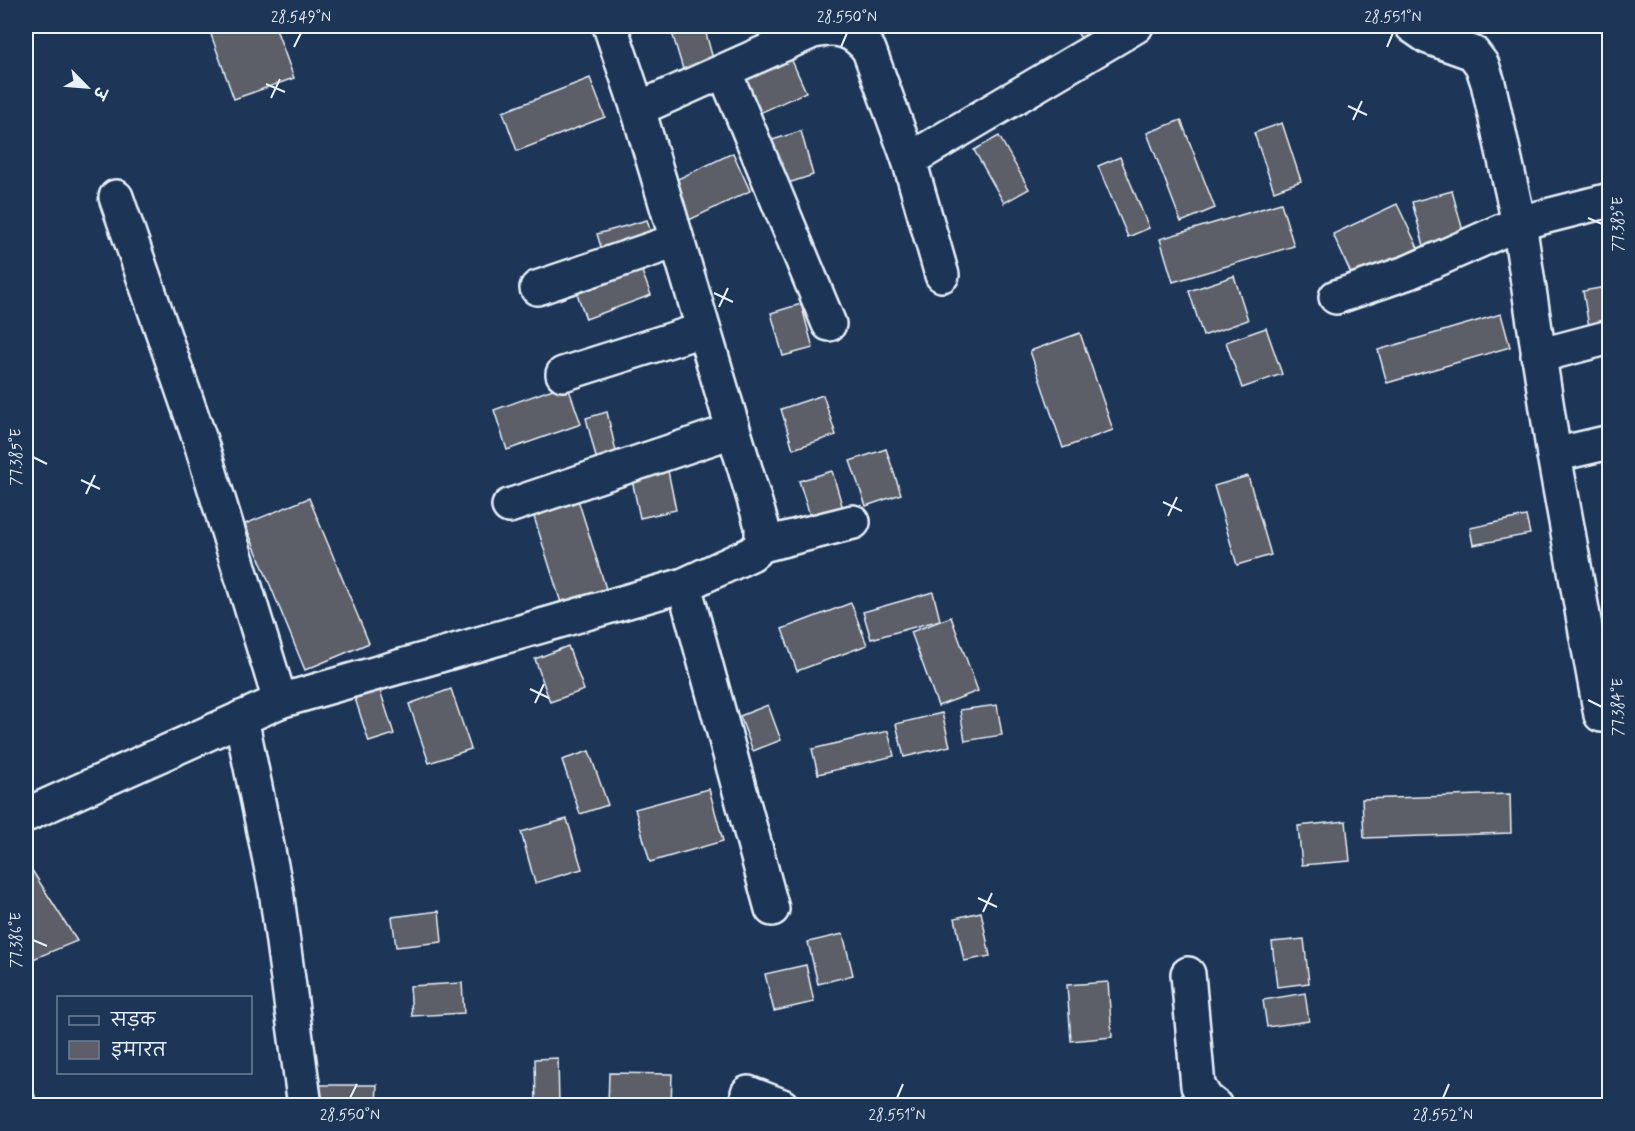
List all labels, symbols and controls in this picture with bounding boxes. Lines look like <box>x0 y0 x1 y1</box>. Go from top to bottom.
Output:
text: 28.549°N <box>271 8 331 28</box>
text: 28.550°N <box>817 8 877 28</box>
text: 28.551°N <box>1365 8 1422 28</box>
north arrow <box>57 57 117 117</box>
text: उ <box>87 82 112 103</box>
text: 77.383°E <box>1609 196 1629 252</box>
text: 77.385°E <box>7 428 27 486</box>
text: 77.384°E <box>1609 678 1629 736</box>
text: 77.386°E <box>7 912 27 968</box>
legend <box>57 996 252 1074</box>
text: सड़क <box>110 1009 156 1033</box>
text: इमारत <box>111 1039 167 1063</box>
text: 28.550°N <box>320 1106 380 1126</box>
text: 28.551°N <box>869 1106 926 1126</box>
text: 28.552°N <box>1413 1106 1473 1126</box>

